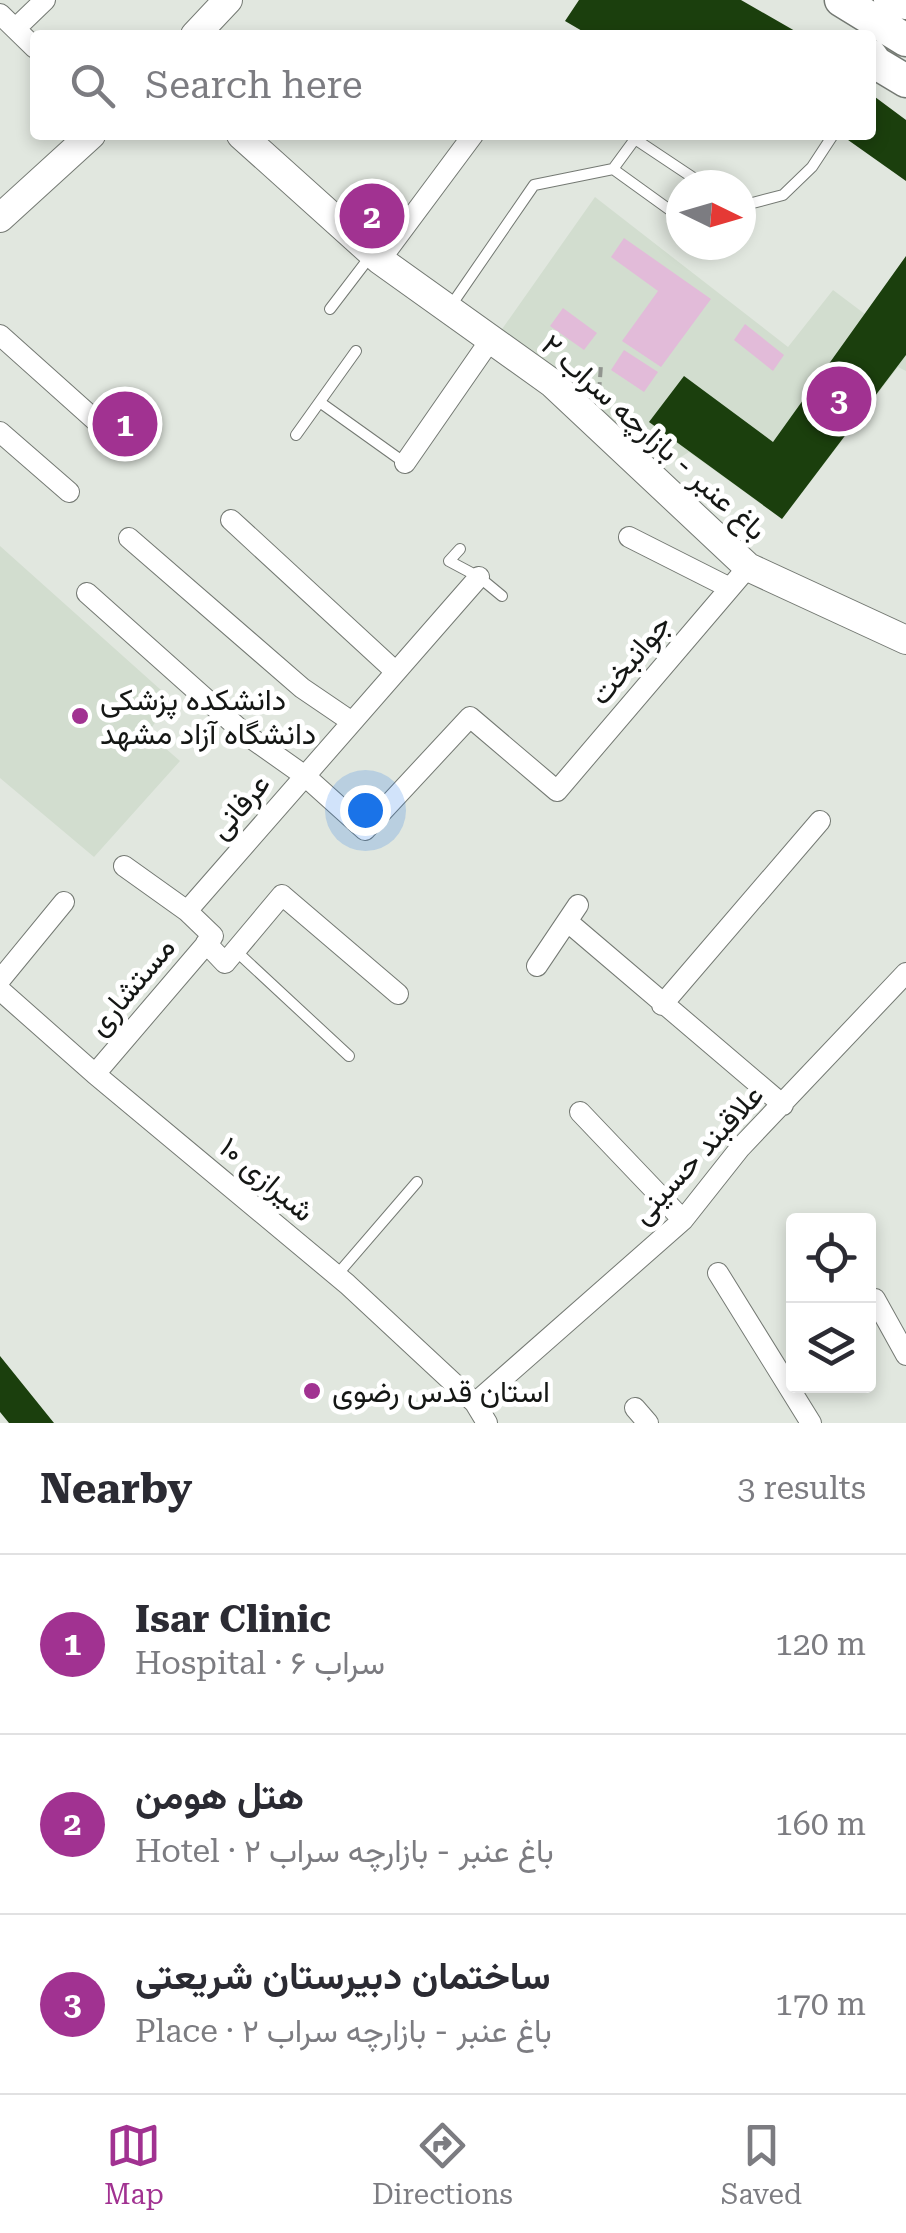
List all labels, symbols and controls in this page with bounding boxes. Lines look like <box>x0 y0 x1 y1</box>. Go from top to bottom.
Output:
search box <box>30 30 876 140</box>
icon: search <box>65 58 120 113</box>
text: Search here <box>145 63 363 107</box>
north arrow <box>666 170 756 260</box>
pin: 2 <box>340 178 404 254</box>
street label: باغ عنبر - بازارچه سراب ۲ <box>532 327 774 549</box>
pin: 3 <box>806 362 872 436</box>
pin: 1 <box>92 386 158 462</box>
street label: جوانبخت <box>582 607 679 712</box>
place label: دانشکده پزشکی دانشگاه آزاد مشهد <box>100 682 316 752</box>
marker: دانشکده پزشکی دانشگاه آزاد مشهد <box>69 705 91 727</box>
street label: عرفانی <box>201 766 277 846</box>
your location <box>340 785 391 836</box>
street label: مستشاری <box>80 930 183 1043</box>
street label: علاقبند حسینی <box>624 1077 771 1231</box>
street label: شیرازی ۱۰ <box>212 1129 321 1229</box>
map controls <box>786 1213 876 1393</box>
button: locate <box>786 1213 876 1303</box>
button: layers <box>786 1303 876 1393</box>
place label: استان قدس رضوی <box>332 1374 550 1410</box>
marker: استان قدس رضوی <box>301 1380 323 1402</box>
text: Nearby <box>40 1464 192 1513</box>
text: 3 results <box>738 1469 866 1507</box>
text: Isar Clinic <box>135 1597 331 1641</box>
text: 1 <box>64 1625 81 1663</box>
text: 120 m <box>775 1625 866 1663</box>
text: Hospital · سراب ۶ <box>135 1644 385 1682</box>
text: هتل هومن <box>135 1774 304 1818</box>
text: 2 <box>64 1805 81 1843</box>
text: 160 m <box>775 1805 866 1843</box>
text: Hotel · باغ عنبر - بازارچه سراب ۲ <box>135 1832 554 1870</box>
text: ساختمان دبیرستان شریعتی <box>135 1954 551 1998</box>
text: 3 <box>64 1985 81 2023</box>
text: 170 m <box>775 1985 866 2023</box>
text: Place · باغ عنبر - بازارچه سراب ۲ <box>135 2012 552 2050</box>
tab: Map <box>104 2118 164 2211</box>
tab: Directions <box>372 2118 513 2211</box>
tab: Saved <box>721 2118 802 2211</box>

